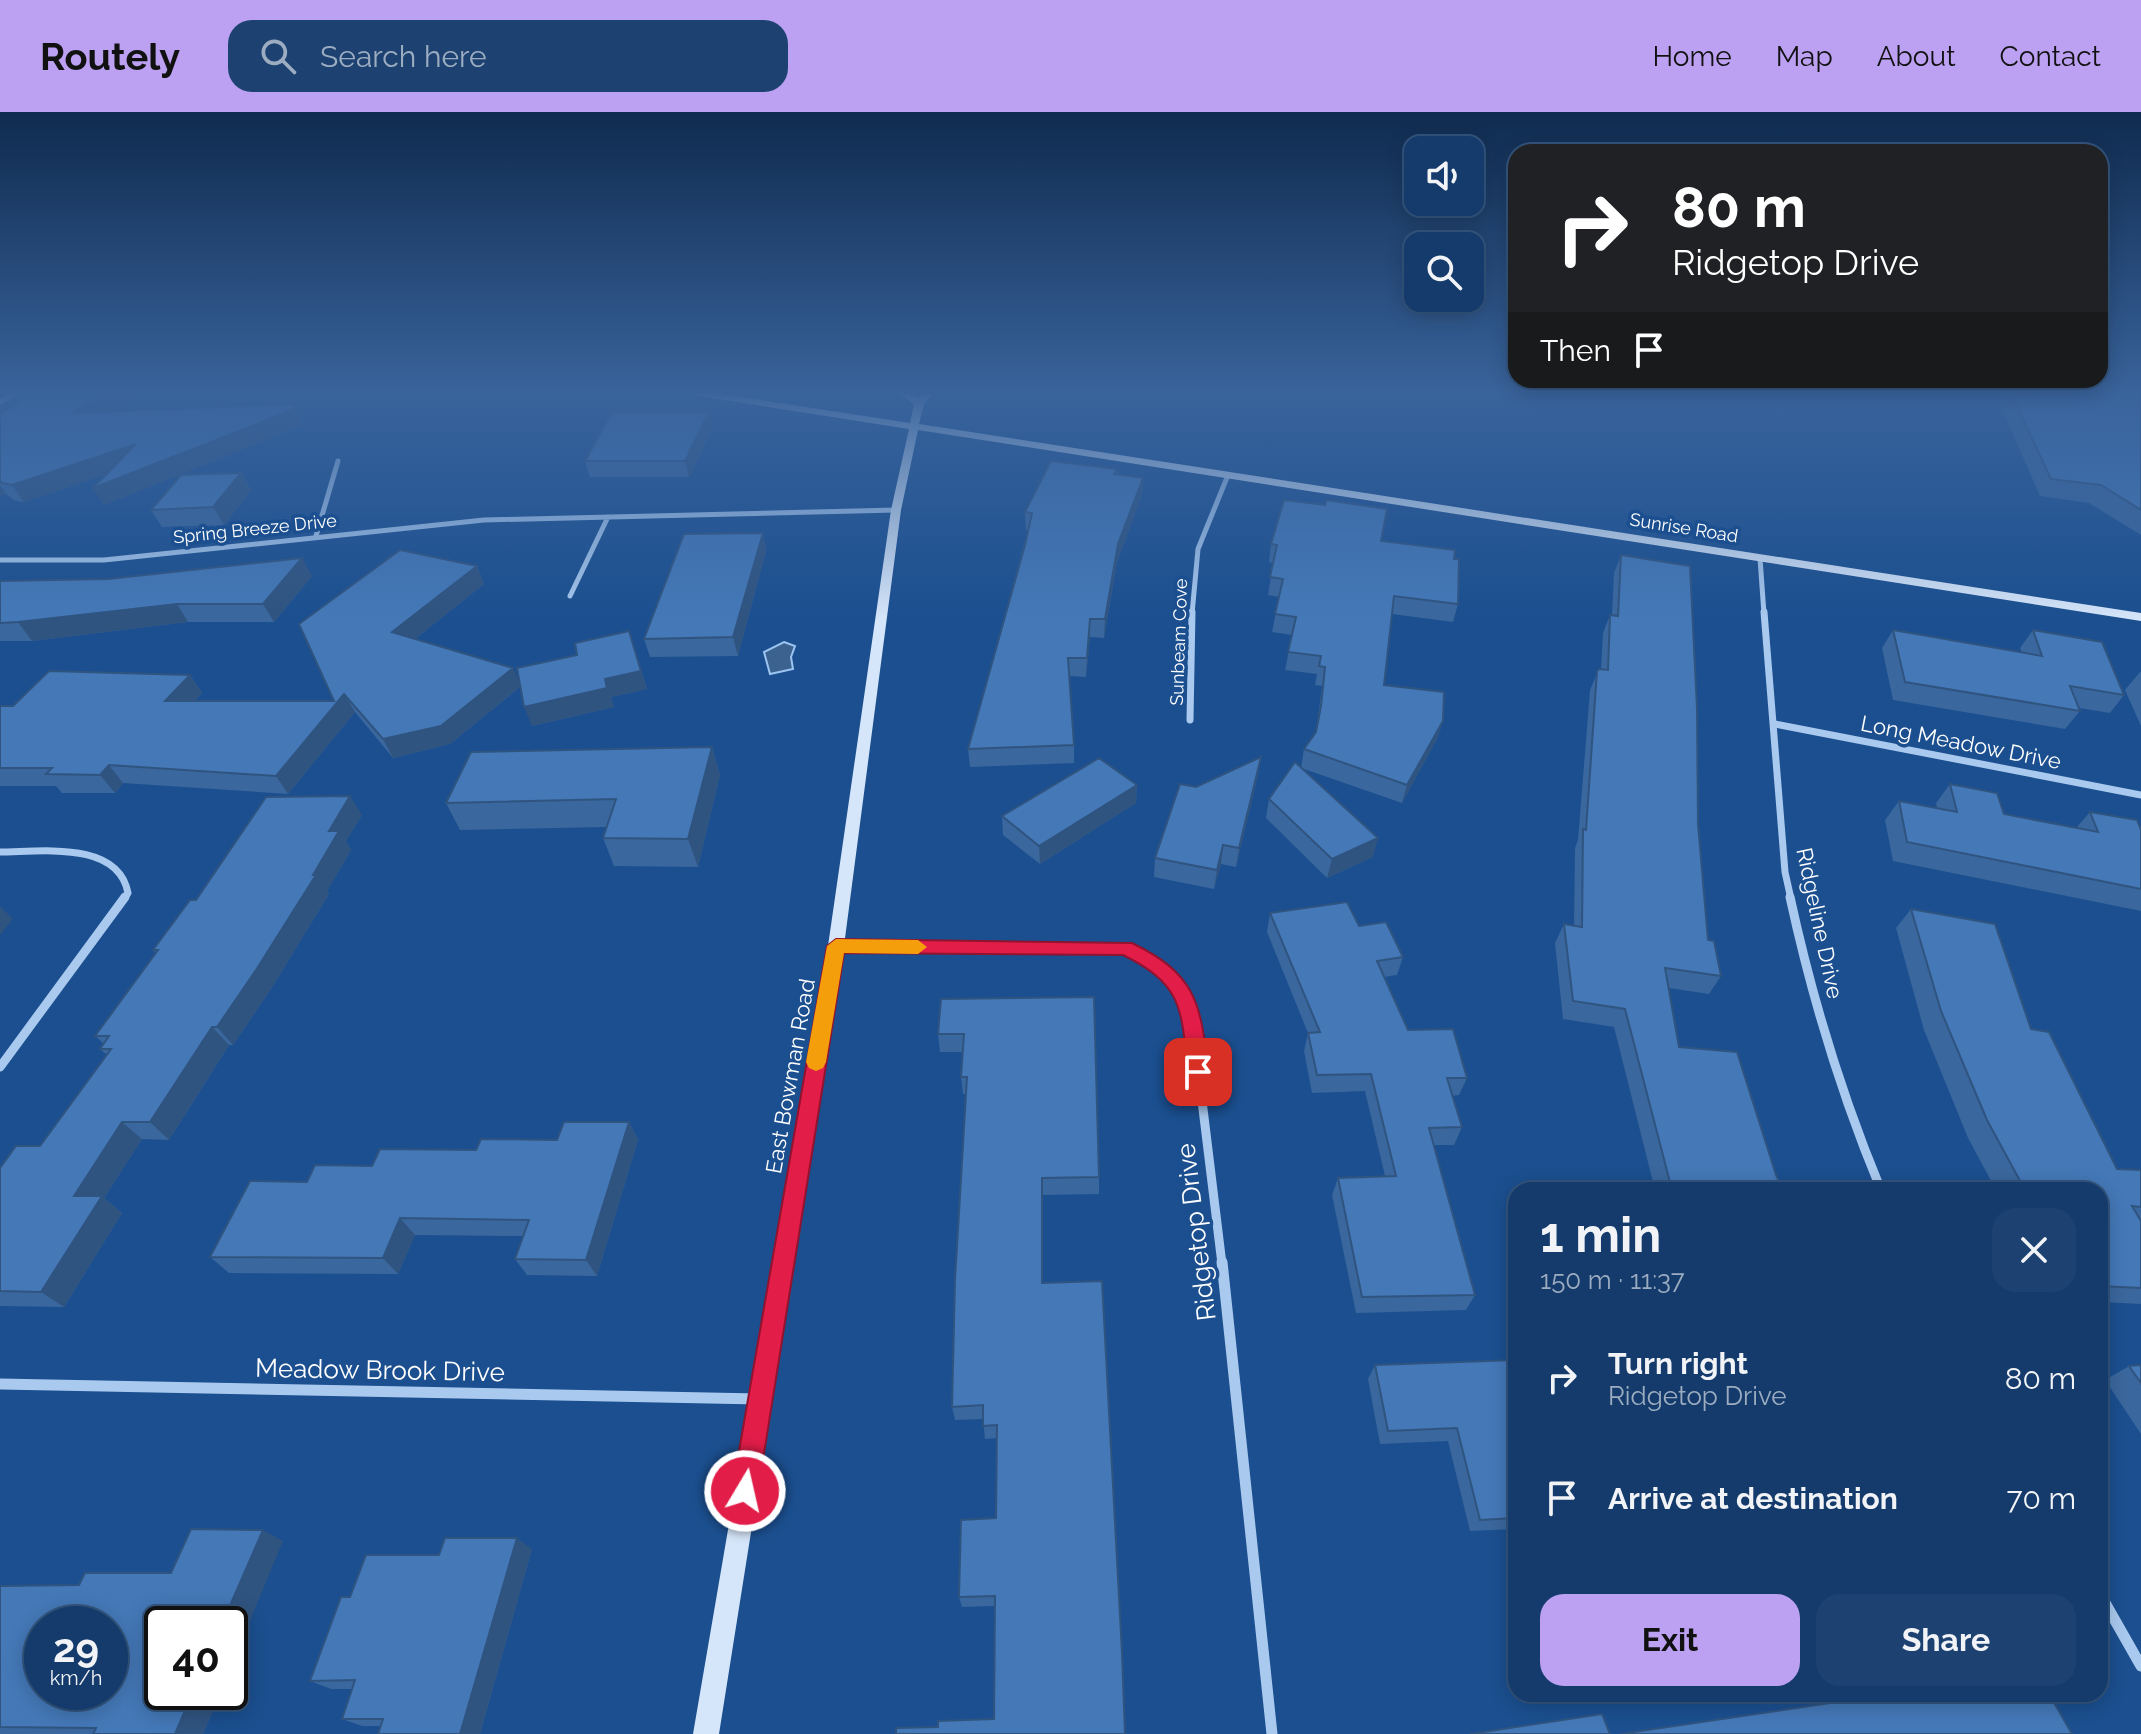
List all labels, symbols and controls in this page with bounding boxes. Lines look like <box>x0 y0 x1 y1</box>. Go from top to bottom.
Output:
search box <box>228 20 788 92</box>
text: Routely <box>40 34 180 79</box>
icon: search <box>256 34 300 78</box>
text: Search here <box>320 39 487 74</box>
text: Home <box>1652 40 1732 73</box>
text: Map <box>1776 40 1833 73</box>
text: About <box>1877 40 1956 73</box>
text: Contact <box>2000 40 2101 73</box>
map controls <box>1404 136 1484 312</box>
button: sound <box>1404 136 1484 216</box>
text: 80 m <box>1672 174 1806 240</box>
icon: right <box>1540 176 1644 280</box>
button: search <box>1404 232 1484 312</box>
text: Ridgetop Drive <box>1672 241 1919 283</box>
icon: arrive <box>1627 328 1671 372</box>
text: Then <box>1540 333 1611 368</box>
street label: Spring Breeze Drive <box>172 509 338 548</box>
street label: Sunrise Road <box>1628 509 1740 546</box>
street label: Sunbeam Cove <box>1166 578 1191 706</box>
street label: Long Meadow Drive <box>1859 710 2063 774</box>
street label: Ridgeline Drive <box>1791 845 1849 1001</box>
street label: East Bowman Road <box>760 976 820 1176</box>
pin <box>1164 1038 1232 1106</box>
icon: arrive <box>1176 1050 1220 1094</box>
street label: Ridgetop Drive <box>1170 1142 1222 1322</box>
text: 1 min <box>1540 1207 1661 1263</box>
button: close <box>1992 1208 2076 1292</box>
text: 150 m · 11:37 <box>1540 1265 1685 1295</box>
text: Turn right <box>1608 1346 1748 1381</box>
street label: Meadow Brook Drive <box>255 1353 505 1387</box>
icon: right <box>1540 1356 1584 1400</box>
text: 80 m <box>2005 1361 2076 1396</box>
text: Ridgetop Drive <box>1608 1381 1787 1411</box>
position arrow <box>703 1449 787 1533</box>
icon: arrive <box>1540 1476 1584 1520</box>
text: Arrive at destination <box>1608 1481 1898 1516</box>
text: 70 m <box>2006 1481 2076 1516</box>
button: Exit <box>1540 1594 1800 1686</box>
button: Share <box>1816 1594 2076 1686</box>
speed limit sign: 40 <box>144 1606 248 1710</box>
text: 29 <box>53 1624 99 1671</box>
text: km/h <box>50 1666 102 1690</box>

